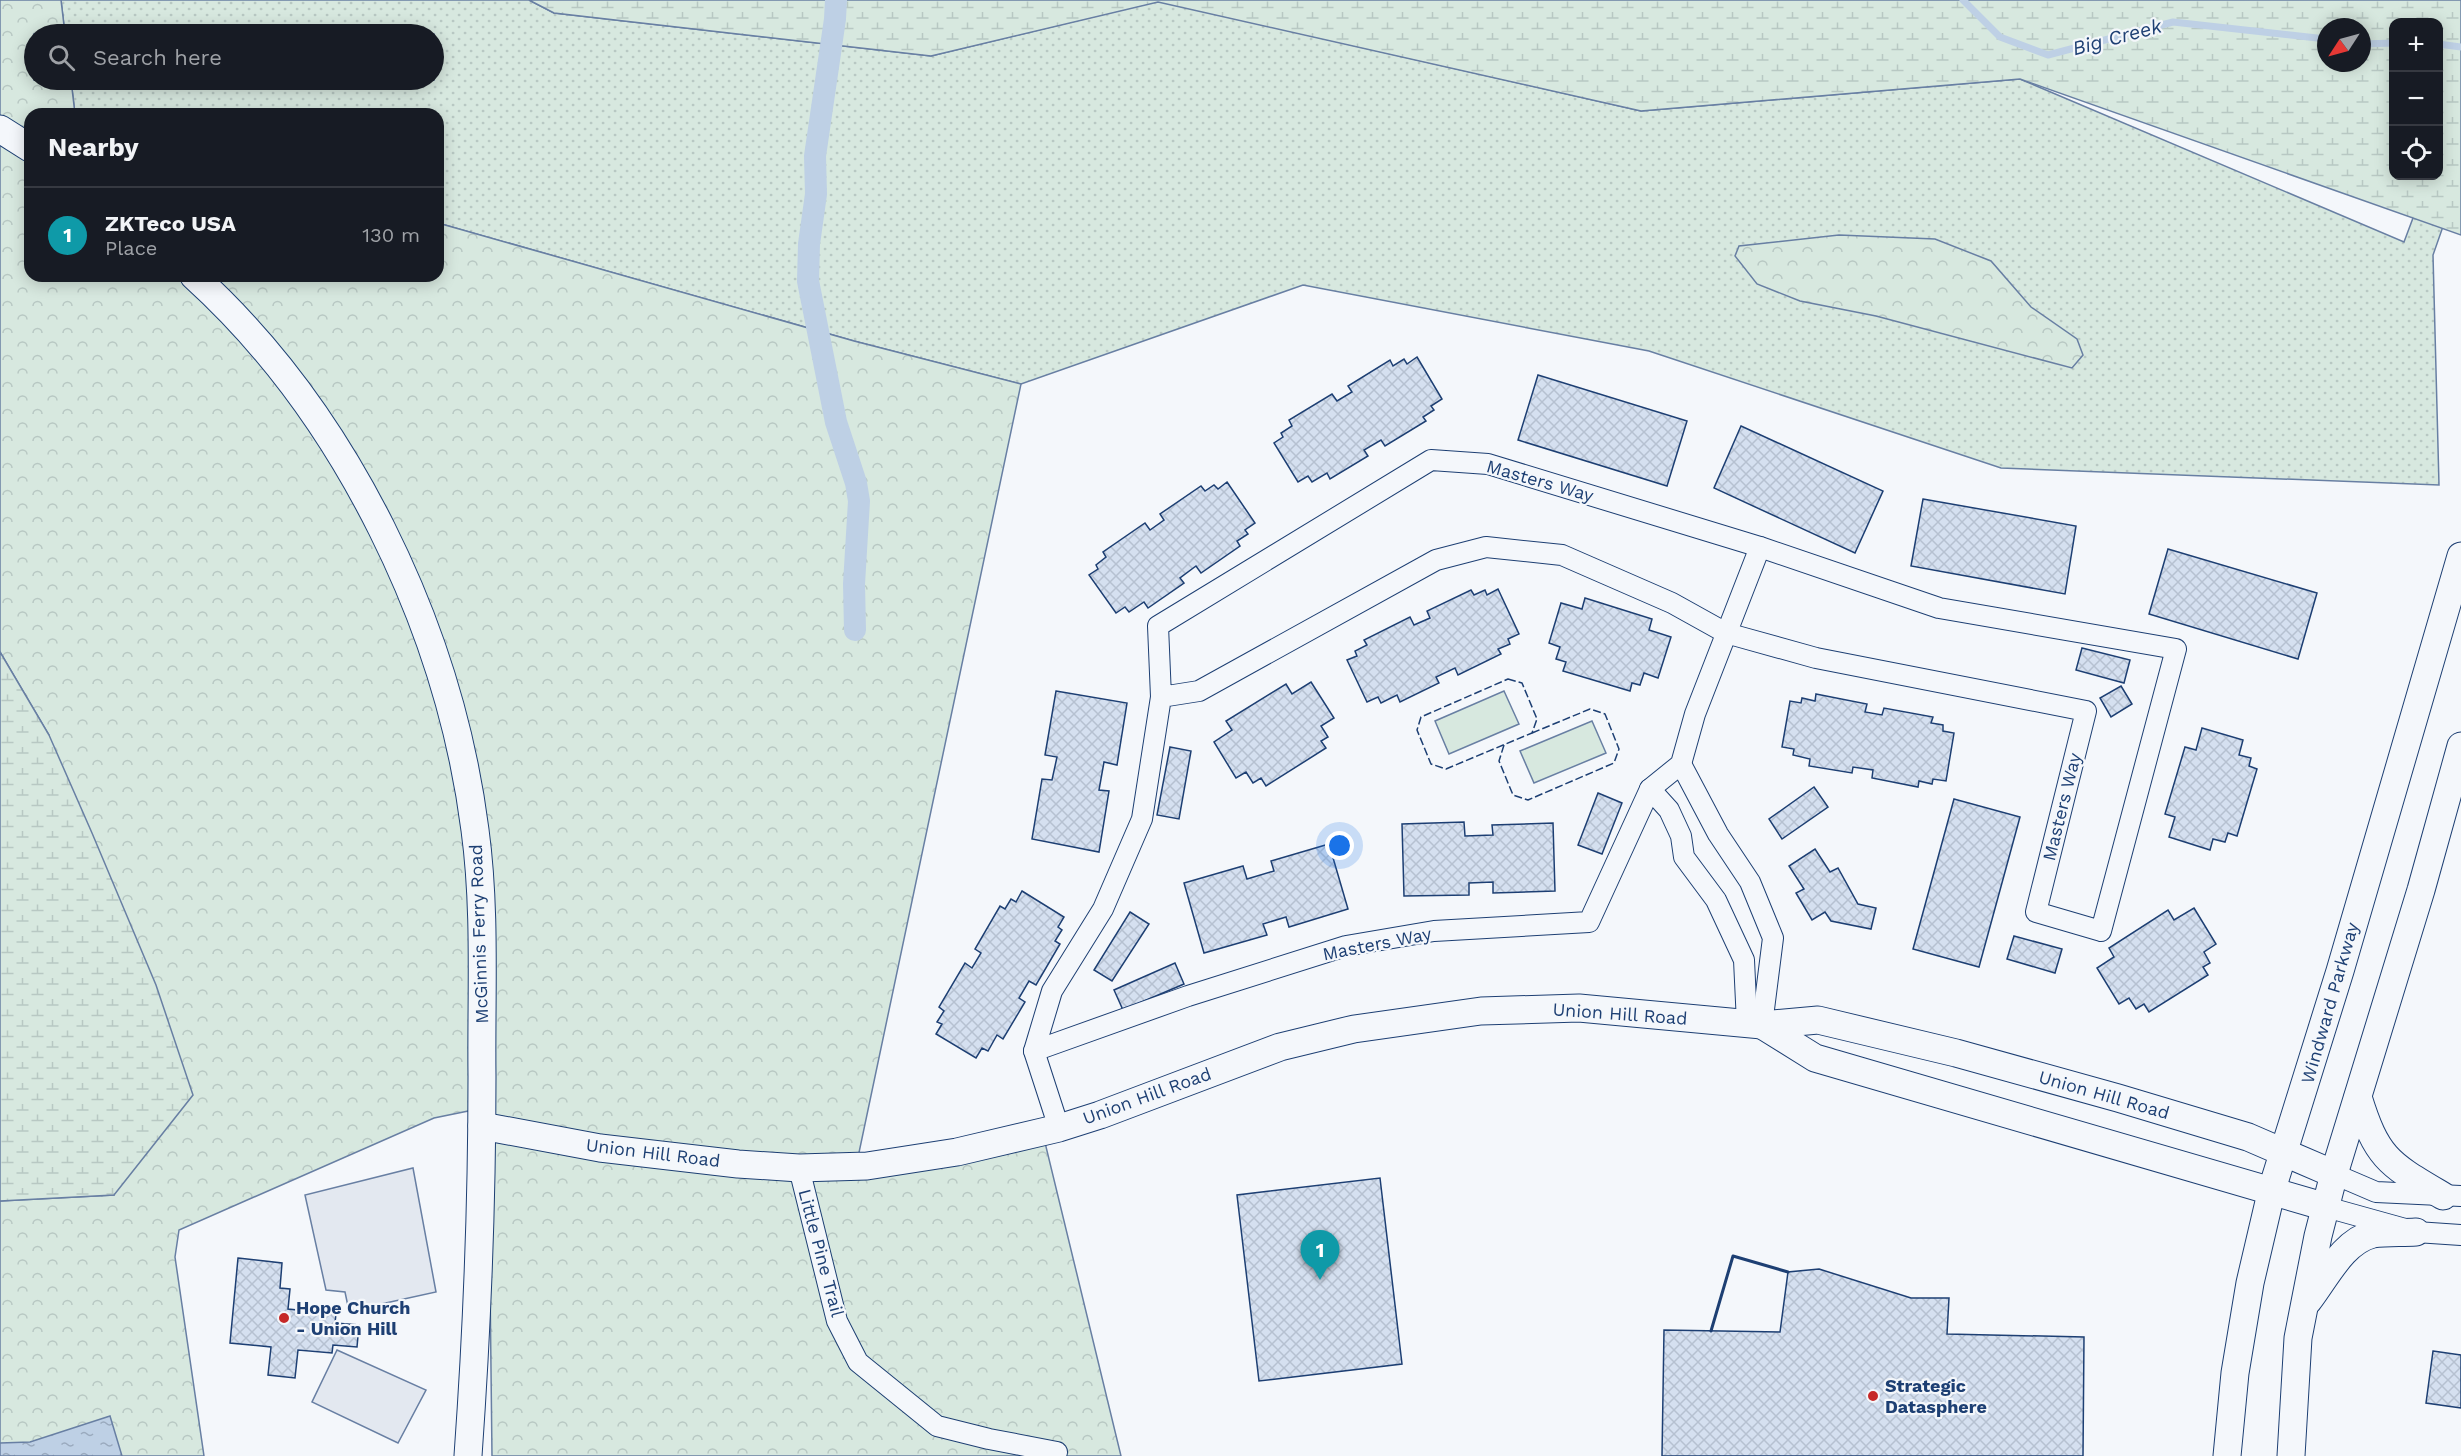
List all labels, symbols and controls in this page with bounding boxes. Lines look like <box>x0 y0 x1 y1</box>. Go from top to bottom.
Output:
water label: Big Creek <box>2070 13 2165 60</box>
north arrow <box>2317 18 2371 72</box>
map controls <box>2389 18 2443 180</box>
button: + <box>2389 18 2443 72</box>
search box <box>24 24 444 90</box>
icon: search <box>45 41 78 74</box>
text: Search here <box>93 45 222 70</box>
button: − <box>2389 72 2443 126</box>
button: locate <box>2389 126 2443 180</box>
text: Nearby <box>48 132 139 162</box>
text: ZKTeco USA <box>105 211 236 236</box>
text: 1 <box>63 223 72 247</box>
text: 130 m <box>362 223 420 247</box>
text: Place <box>105 236 157 260</box>
street label: Masters Way <box>1484 455 1597 506</box>
street label: Masters Way <box>2038 750 2085 863</box>
your location <box>1325 831 1354 860</box>
street label: McGinnis Ferry Road <box>465 844 492 1024</box>
street label: Windward Parkway <box>2296 919 2363 1086</box>
street label: Masters Way <box>1321 923 1434 964</box>
street label: Union Hill Road <box>1552 998 1688 1029</box>
street label: Union Hill Road <box>1080 1063 1214 1129</box>
street label: Union Hill Road <box>2036 1066 2172 1123</box>
street label: Union Hill Road <box>585 1134 721 1171</box>
street label: Little Pine Trail <box>794 1187 849 1320</box>
pin: 1 <box>1300 1230 1340 1280</box>
place label: Hope Church - Union Hill <box>296 1297 411 1339</box>
marker: Hope Church - Union Hill <box>277 1311 291 1325</box>
place label: Strategic Datasphere <box>1885 1375 1987 1417</box>
marker: Strategic Datasphere <box>1866 1389 1880 1403</box>

